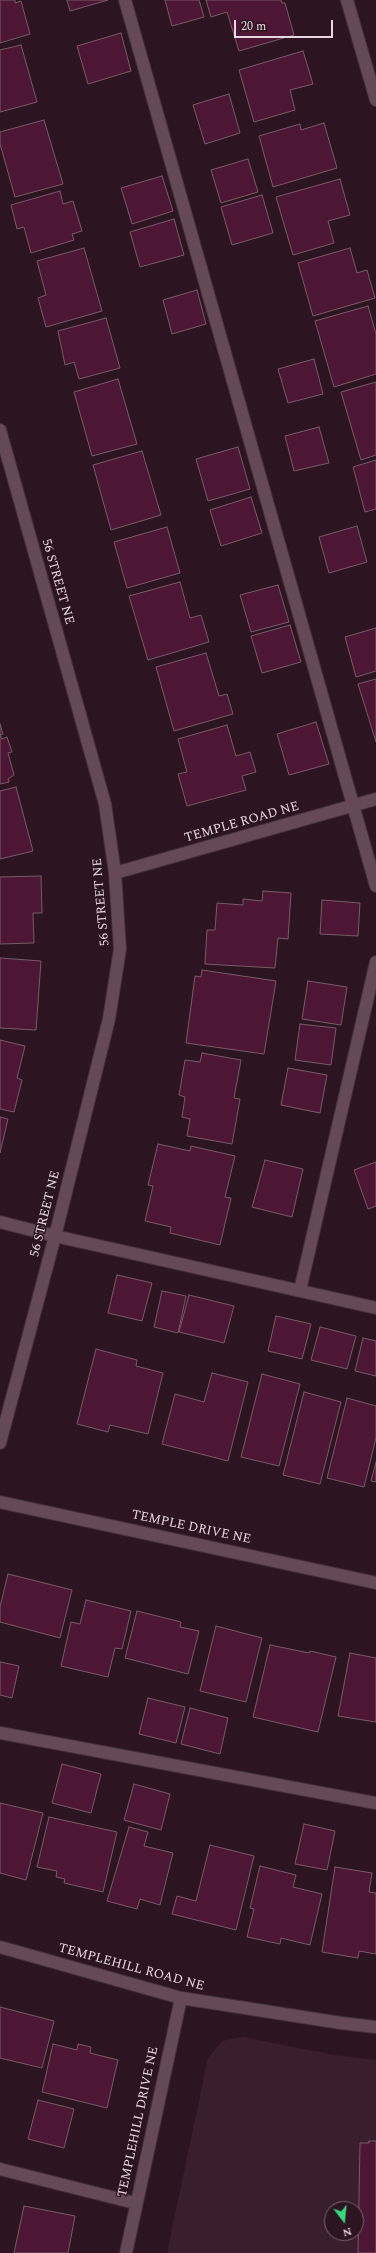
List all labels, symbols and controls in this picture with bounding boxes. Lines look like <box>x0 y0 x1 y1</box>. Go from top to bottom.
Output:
scale bar <box>236 12 335 38</box>
text: 20 m <box>241 17 266 36</box>
street label: 56 STREET NE <box>37 537 77 627</box>
street label: TEMPLE ROAD NE <box>183 799 301 847</box>
street label: 56 STREET NE <box>90 857 114 947</box>
street label: 56 STREET NE <box>28 1169 64 1259</box>
street label: TEMPLE DRIVE NE <box>130 1508 252 1548</box>
street label: TEMPLEHILL ROAD NE <box>56 1941 206 1995</box>
street label: TEMPLEHILL DRIVE NE <box>115 2045 163 2199</box>
north arrow <box>324 2201 364 2241</box>
text: N <box>341 2223 354 2241</box>

